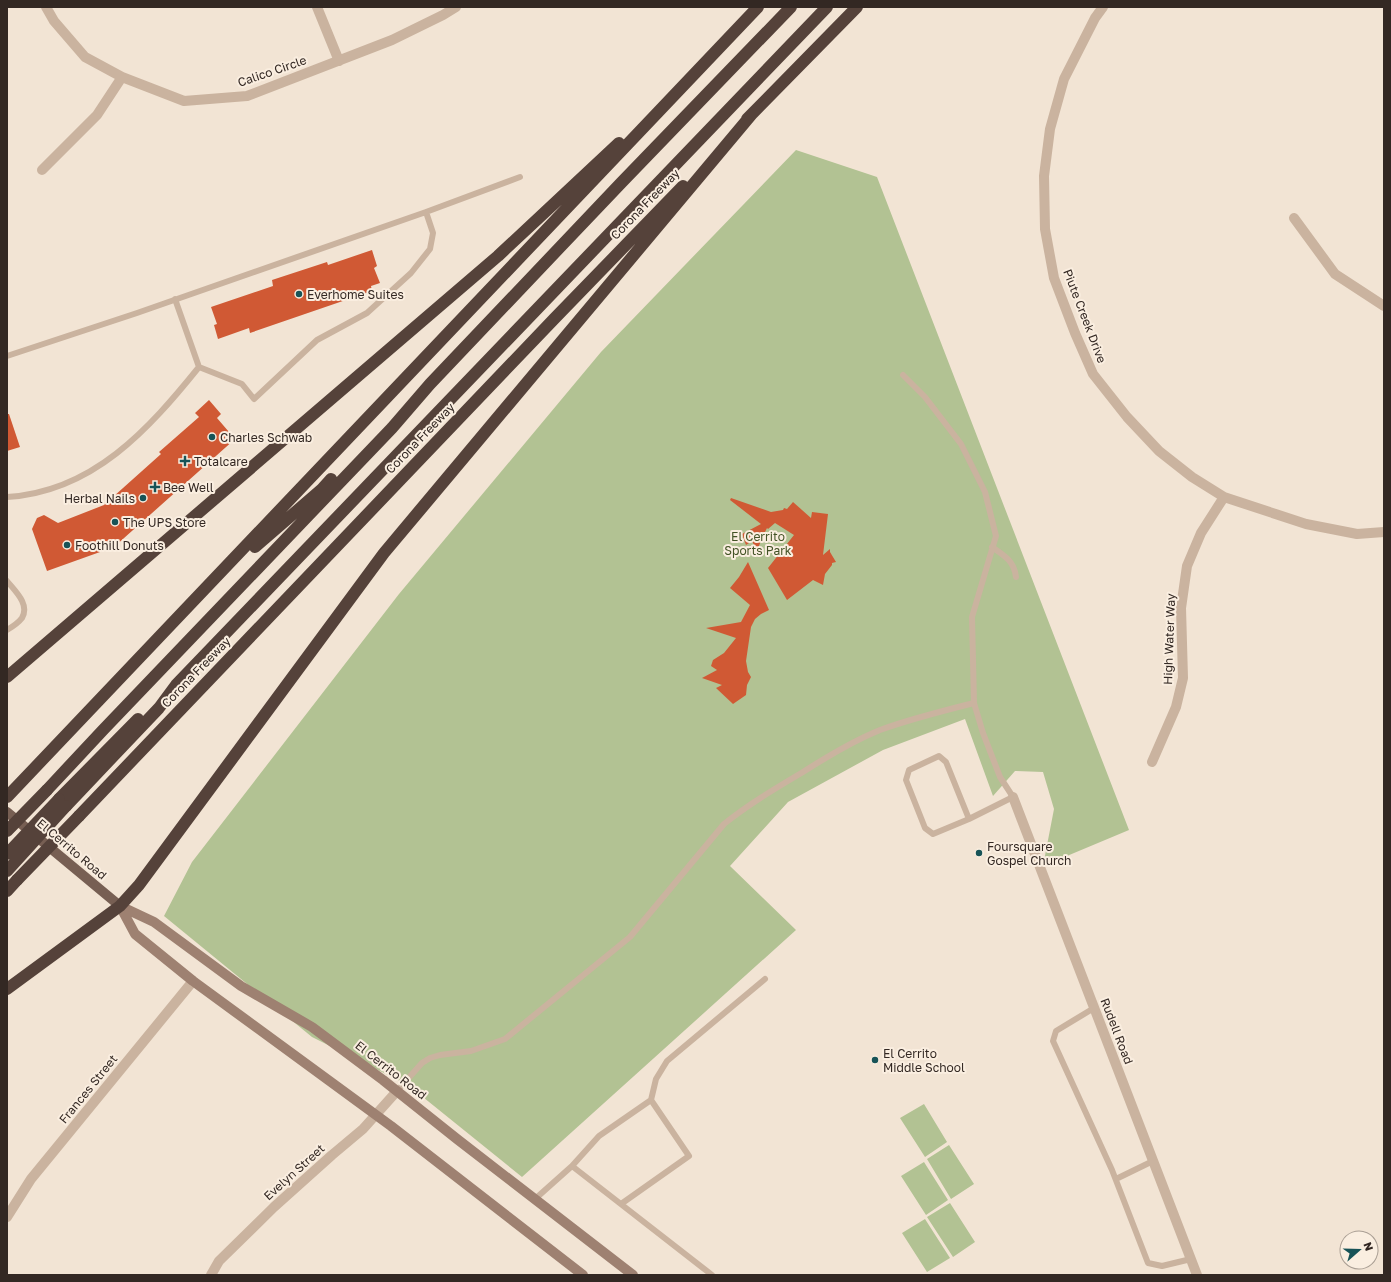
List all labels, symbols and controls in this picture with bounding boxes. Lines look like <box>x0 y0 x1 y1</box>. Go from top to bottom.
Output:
street label: Calico Circle <box>236 52 308 90</box>
street label: Corona Freeway <box>607 165 683 242</box>
street label: Piute Creek Drive <box>1060 267 1110 365</box>
place label: Everhome Suites <box>307 287 404 302</box>
marker: Everhome Suites <box>294 289 304 299</box>
street label: Corona Freeway <box>382 399 458 476</box>
place label: Charles Schwab <box>220 430 312 445</box>
marker: Charles Schwab <box>207 432 217 442</box>
place label: Totalcare <box>194 454 248 469</box>
marker: Totalcare <box>179 455 191 467</box>
place label: Bee Well <box>163 480 214 495</box>
marker: Bee Well <box>150 482 160 492</box>
place label: Herbal Nails <box>64 491 135 506</box>
marker: Herbal Nails <box>138 493 148 503</box>
place label: The UPS Store <box>123 515 206 530</box>
marker: The UPS Store <box>110 517 120 527</box>
park label: El Cerrito Sports Park <box>724 529 792 558</box>
place label: Foothill Donuts <box>75 538 164 553</box>
marker: Foothill Donuts <box>62 540 72 550</box>
street label: High Water Way <box>1160 593 1178 685</box>
street label: Corona Freeway <box>158 633 234 710</box>
street label: El Cerrito Road <box>34 816 110 882</box>
place label: Foursquare Gospel Church <box>987 839 1071 868</box>
marker: Foursquare Gospel Church <box>974 848 984 858</box>
street label: Rudell Road <box>1098 996 1136 1066</box>
street label: El Cerrito Road <box>352 1038 430 1102</box>
place label: El Cerrito Middle School <box>883 1046 965 1075</box>
street label: Frances Street <box>56 1051 120 1126</box>
marker: El Cerrito Middle School <box>870 1055 880 1065</box>
street label: Evelyn Street <box>260 1141 328 1203</box>
north arrow <box>1339 1230 1379 1270</box>
text: N <box>1361 1240 1376 1253</box>

